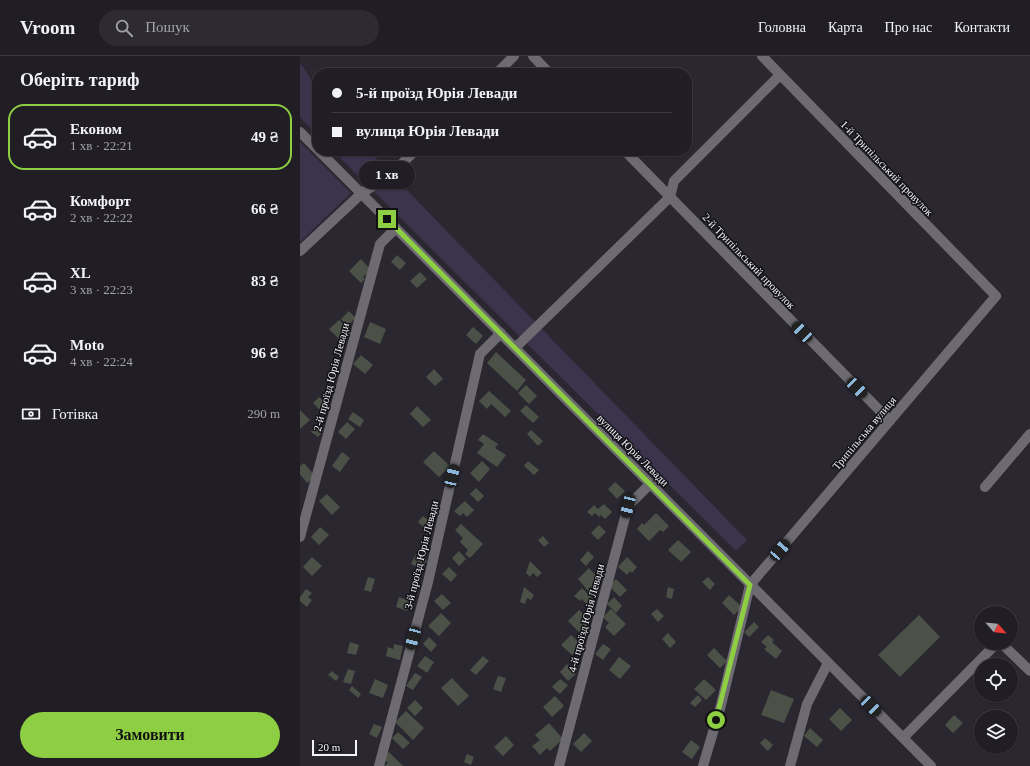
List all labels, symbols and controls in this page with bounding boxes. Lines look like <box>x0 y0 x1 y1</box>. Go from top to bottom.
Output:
search box <box>99 10 379 46</box>
text: Vroom <box>20 17 75 38</box>
icon: search <box>113 17 135 39</box>
text: Пошук <box>145 19 190 35</box>
text: Головна <box>758 20 806 35</box>
text: Карта <box>828 20 863 35</box>
text: Про нас <box>885 20 932 35</box>
text: Контакти <box>954 20 1010 35</box>
text: Оберіть тариф <box>20 70 140 90</box>
text: 5-й проїзд Юрія Левади <box>356 85 517 101</box>
street label: 1-й Трипільський провулок <box>838 118 936 219</box>
icon: car <box>22 119 58 155</box>
text: Економ <box>70 121 122 137</box>
text: вулиця Юрія Левади <box>356 123 499 139</box>
text: 49 ₴ <box>251 129 278 145</box>
text: 1 хв · 22:21 <box>70 138 133 153</box>
callout: 1 хв <box>359 161 415 189</box>
text: 1 хв <box>375 167 399 182</box>
icon: car <box>22 191 58 227</box>
text: Комфорт <box>70 193 131 209</box>
text: 66 ₴ <box>251 201 278 217</box>
text: 2 хв · 22:22 <box>70 210 133 225</box>
route end <box>378 210 396 228</box>
street label: 2-й Трипільський провулок <box>700 211 798 312</box>
icon: car <box>22 263 58 299</box>
text: XL <box>70 265 91 281</box>
text: 83 ₴ <box>251 273 278 289</box>
text: 3 хв · 22:23 <box>70 282 133 297</box>
car <box>789 319 815 345</box>
street label: 2-й проїзд Юрія Левади <box>311 321 351 432</box>
icon: car <box>22 335 58 371</box>
text: Moto <box>70 337 104 353</box>
text: 96 ₴ <box>251 345 278 361</box>
text: 4 хв · 22:24 <box>70 354 133 369</box>
car <box>844 375 870 401</box>
street label: Трипільська вулиця <box>830 394 898 472</box>
icon: cash <box>20 403 42 425</box>
text: Готівка <box>52 406 98 422</box>
text: 290 m <box>247 406 280 421</box>
street label: вулиця Юрія Левади <box>595 412 671 488</box>
car <box>443 463 461 489</box>
car <box>619 493 637 519</box>
street label: 3-й проїзд Юрія Левади <box>402 499 440 611</box>
car <box>768 537 792 563</box>
street label: 4-й проїзд Юрія Левади <box>566 562 606 673</box>
north arrow <box>974 606 1018 650</box>
map controls <box>974 606 1018 754</box>
car <box>404 625 422 651</box>
button: locate <box>974 658 1018 702</box>
car <box>858 693 884 719</box>
button: layers <box>974 710 1018 754</box>
route start <box>707 711 725 729</box>
button: Замовити <box>20 712 280 758</box>
scale bar <box>312 738 357 757</box>
text: 20 m <box>318 741 340 753</box>

